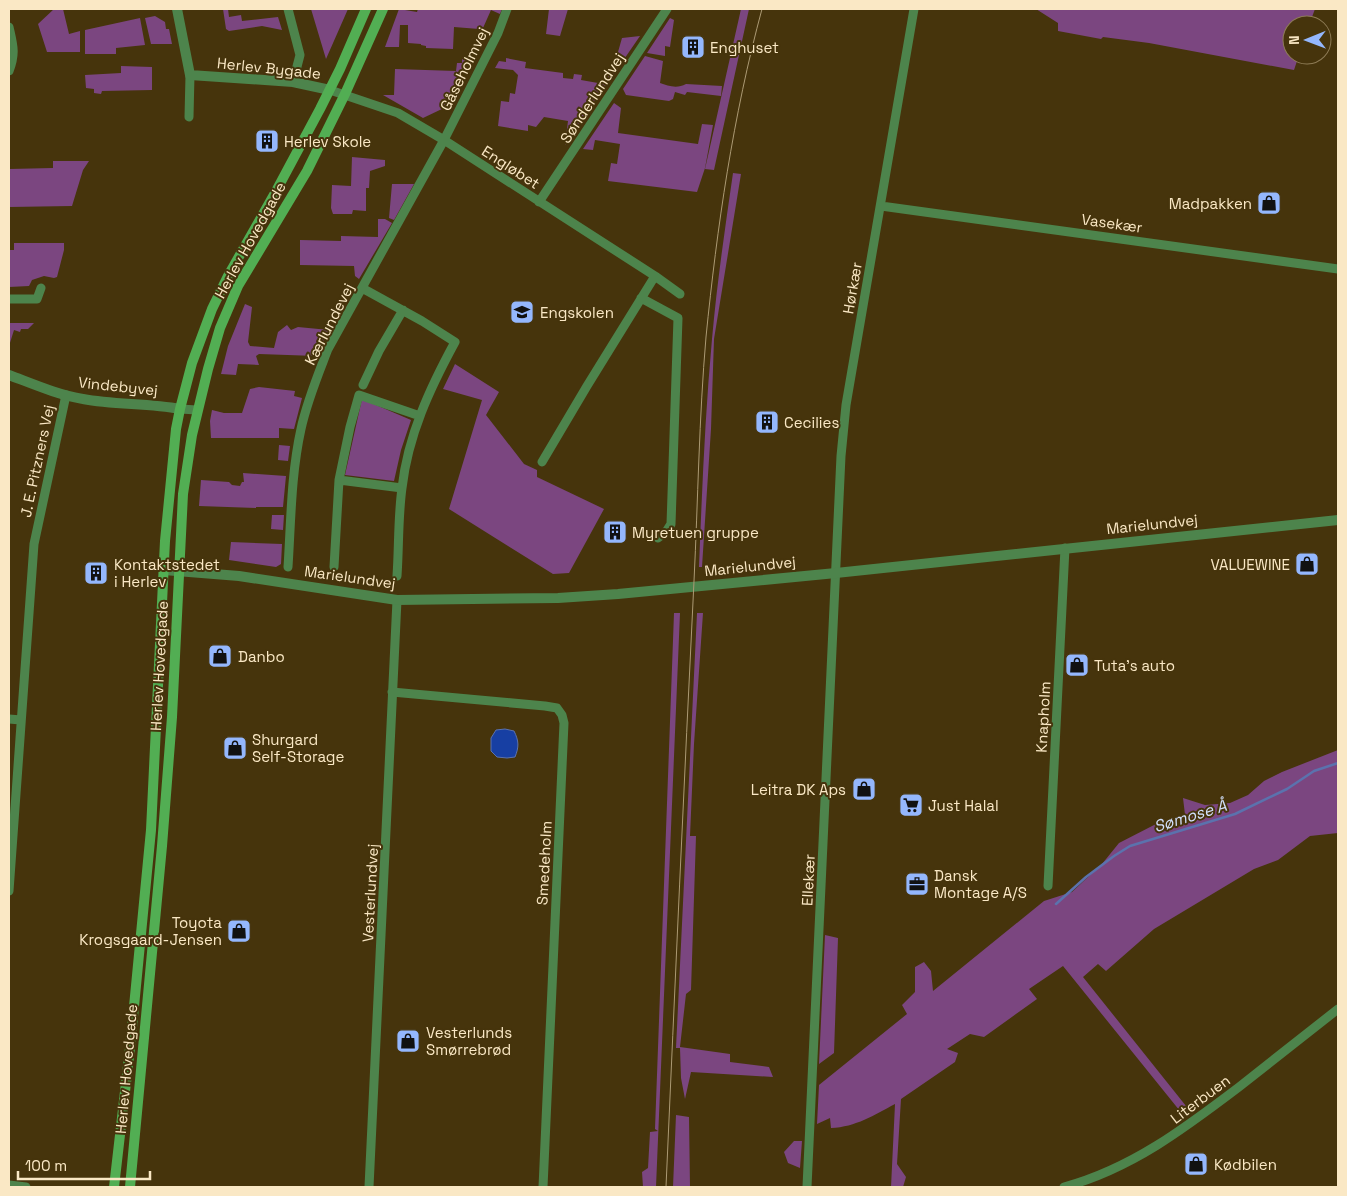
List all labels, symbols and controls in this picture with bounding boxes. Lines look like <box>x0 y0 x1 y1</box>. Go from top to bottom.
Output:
north arrow <box>1282 15 1332 65</box>
street label: Gåseholmvej <box>436 24 492 114</box>
building icon: Enghuset <box>680 34 706 60</box>
text: N <box>1285 35 1303 45</box>
place label: Enghuset <box>710 38 779 57</box>
street label: Sønderlundvej <box>556 49 628 147</box>
street label: Herlev Bygade <box>216 53 322 83</box>
building icon: Herlev Skole <box>254 128 280 154</box>
place label: Herlev Skole <box>284 132 371 151</box>
street label: Engløbet <box>478 141 544 193</box>
street label: Herlev Hovedgade <box>210 178 290 302</box>
shop icon: Madpakken <box>1256 190 1282 216</box>
place label: Madpakken <box>1169 194 1252 213</box>
street label: Vasekær <box>1080 209 1144 237</box>
street label: Hørkær <box>838 260 866 315</box>
street label: Kærlundevej <box>300 280 358 368</box>
school or university icon: Engskolen <box>509 299 535 325</box>
place label: Engskolen <box>540 303 614 322</box>
street label: Vindebyvej <box>77 372 159 400</box>
street label: J. E. Pitzners Vej <box>16 403 58 519</box>
building icon: Cecilies <box>754 409 780 435</box>
place label: Cecilies <box>784 413 839 432</box>
street label: Marielundvej <box>1105 510 1199 538</box>
building icon: Myretuen gruppe <box>602 519 628 545</box>
place label: Myretuen gruppe <box>632 523 759 542</box>
shop icon: VALUEWINE <box>1294 551 1320 577</box>
street label: Marielundvej <box>703 552 797 580</box>
place label: Kontaktstedet i Herlev <box>114 555 220 591</box>
place label: VALUEWINE <box>1210 555 1290 574</box>
building icon: Kontaktstedet i Herlev <box>83 560 109 586</box>
street label: Marielundvej <box>303 561 397 593</box>
street label: Herlev Hovedgade <box>146 600 172 732</box>
shop icon: Danbo <box>207 643 233 669</box>
place label: Danbo <box>238 647 285 666</box>
shop icon: Tuta's auto <box>1064 652 1090 678</box>
place label: Tuta's auto <box>1094 656 1175 675</box>
street label: Knapholm <box>1032 681 1054 753</box>
place label: Shurgard Self-Storage <box>252 730 344 766</box>
shop icon: Shurgard Self-Storage <box>222 735 248 761</box>
shop icon: Leitra DK Aps <box>851 776 877 802</box>
place label: Leitra DK Aps <box>751 780 846 799</box>
supermarket icon: Just Halal <box>898 792 924 818</box>
water label: Sømose Å <box>1151 795 1230 837</box>
place label: Just Halal <box>928 796 999 815</box>
street label: Smedeholm <box>532 820 556 906</box>
street label: Vesterlundvej <box>358 843 382 943</box>
street label: Ellekær <box>797 853 819 907</box>
place label: Dansk Montage A/S <box>934 866 1027 902</box>
office icon: Dansk Montage A/S <box>904 871 930 897</box>
place label: Toyota Krogsgaard-Jensen <box>79 913 222 949</box>
shop icon: Toyota Krogsgaard-Jensen <box>226 918 252 944</box>
street label: Herlev Hovedgade <box>111 1003 141 1135</box>
place label: Vesterlunds Smørrebrød <box>426 1023 512 1059</box>
shop icon: Vesterlunds Smørrebrød <box>395 1028 421 1054</box>
street label: Literbuen <box>1166 1070 1234 1128</box>
scale bar <box>18 1148 150 1180</box>
shop icon: Kødbilen <box>1183 1151 1209 1177</box>
place label: Kødbilen <box>1214 1155 1277 1174</box>
text: 100 m <box>25 1156 67 1175</box>

